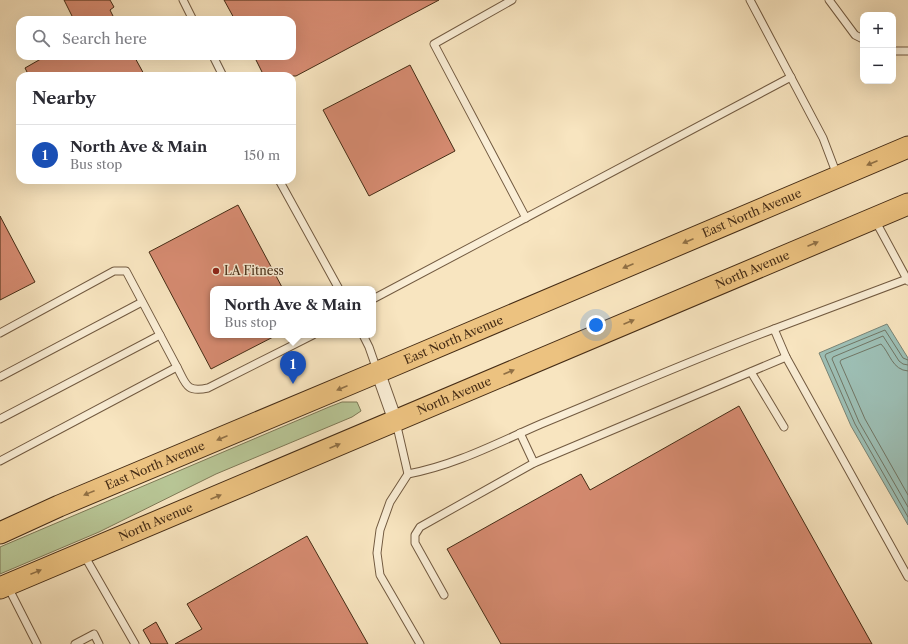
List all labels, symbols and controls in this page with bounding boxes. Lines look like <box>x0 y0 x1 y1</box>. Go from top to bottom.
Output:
map controls <box>860 12 896 84</box>
button: + <box>860 12 896 48</box>
search box <box>16 16 296 60</box>
icon: search <box>30 27 52 49</box>
text: Search here <box>62 29 147 48</box>
button: − <box>860 48 896 84</box>
text: Nearby <box>32 88 96 108</box>
text: North Ave & Main <box>70 137 207 156</box>
text: 1 <box>42 147 48 163</box>
text: 150 m <box>244 147 280 163</box>
text: Bus stop <box>70 156 122 172</box>
one-way arrow <box>866 160 878 166</box>
street label: East North Avenue <box>700 185 804 241</box>
one-way arrow <box>681 238 693 244</box>
one-way arrow <box>807 241 818 247</box>
street label: North Avenue <box>713 247 792 292</box>
place label: LA Fitness <box>224 263 284 278</box>
one-way arrow <box>622 263 634 269</box>
marker: LA Fitness <box>211 266 221 276</box>
popup <box>210 286 376 338</box>
text: North Ave & Main <box>224 295 362 314</box>
street label: East North Avenue <box>401 312 506 367</box>
text: Bus stop <box>224 314 277 330</box>
your location <box>586 315 606 335</box>
one-way arrow <box>623 319 634 325</box>
pin: 1 <box>280 351 306 384</box>
one-way arrow <box>503 369 515 375</box>
street label: North Avenue <box>414 373 494 418</box>
one-way arrow <box>335 385 347 391</box>
one-way arrow <box>216 435 228 441</box>
street label: East North Avenue <box>103 438 207 493</box>
one-way arrow <box>330 443 341 449</box>
one-way arrow <box>84 490 95 496</box>
one-way arrow <box>210 493 222 499</box>
street label: North Avenue <box>116 499 195 544</box>
one-way arrow <box>30 569 42 575</box>

